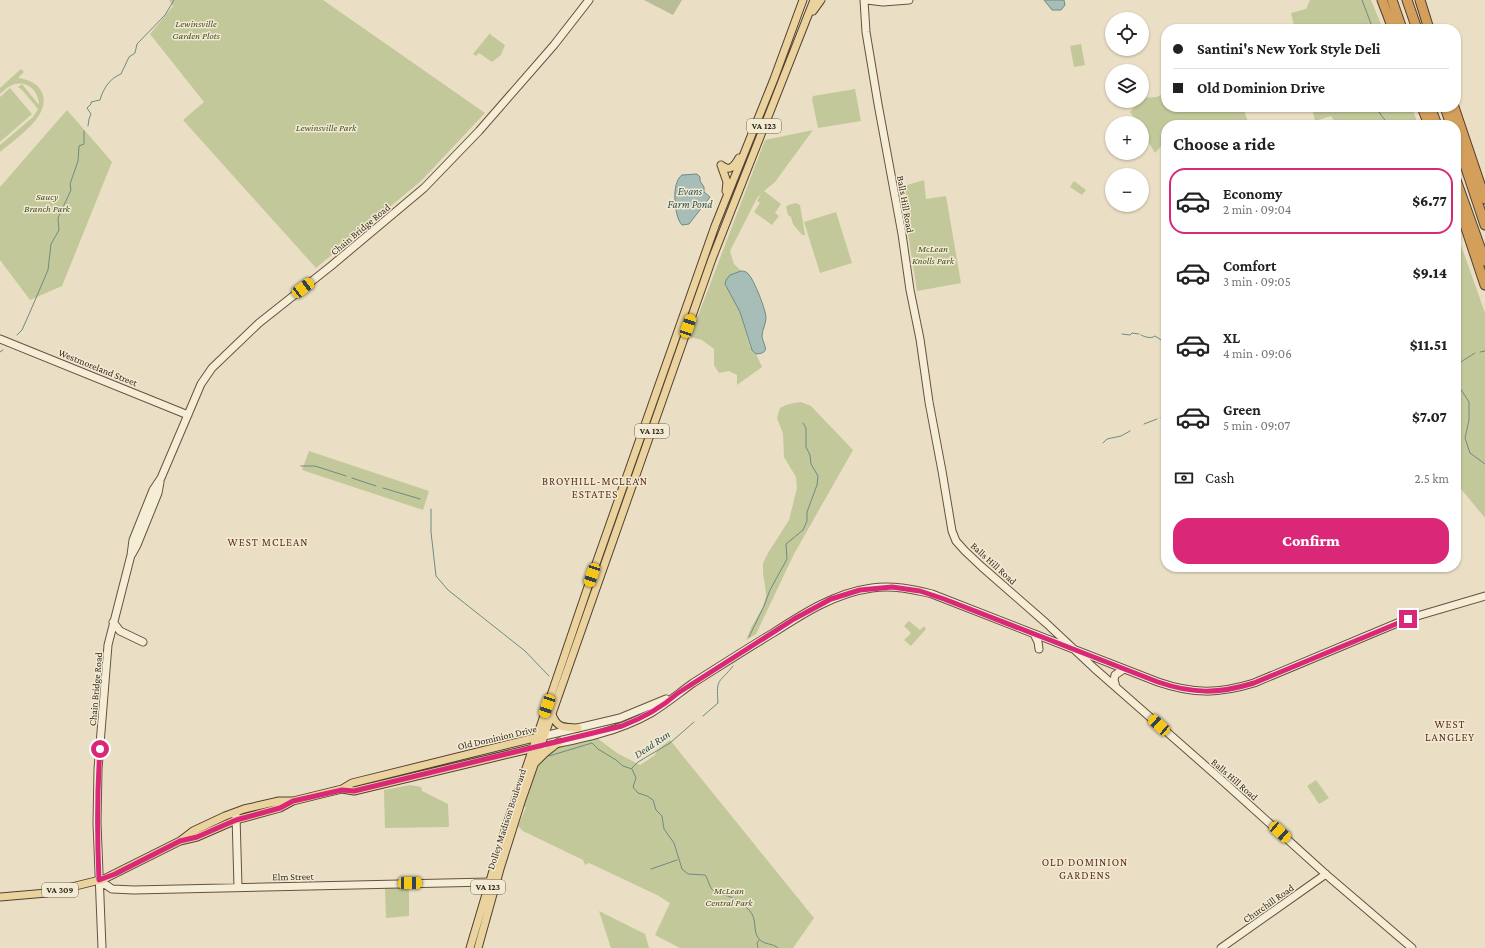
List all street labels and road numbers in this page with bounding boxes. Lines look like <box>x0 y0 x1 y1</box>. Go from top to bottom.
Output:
road number: VA 123 <box>747 119 781 133</box>
street label: Balls Hill Road <box>895 175 916 234</box>
street label: Chain Bridge Road <box>328 201 393 257</box>
street label: Westmoreland Street <box>57 347 140 389</box>
road number: VA 123 <box>635 424 669 438</box>
street label: Balls Hill Road <box>969 540 1019 587</box>
street label: Chain Bridge Road <box>87 651 104 726</box>
street label: Old Dominion Drive <box>457 723 538 752</box>
street label: Balls Hill Road <box>1209 756 1261 803</box>
street label: Dolley Madison Boulevard <box>485 767 528 871</box>
street label: Elm Street <box>272 871 314 882</box>
road number: VA 123 <box>471 880 505 894</box>
street label: Churchill Road <box>1241 881 1296 925</box>
road number: VA 309 <box>42 883 78 897</box>

